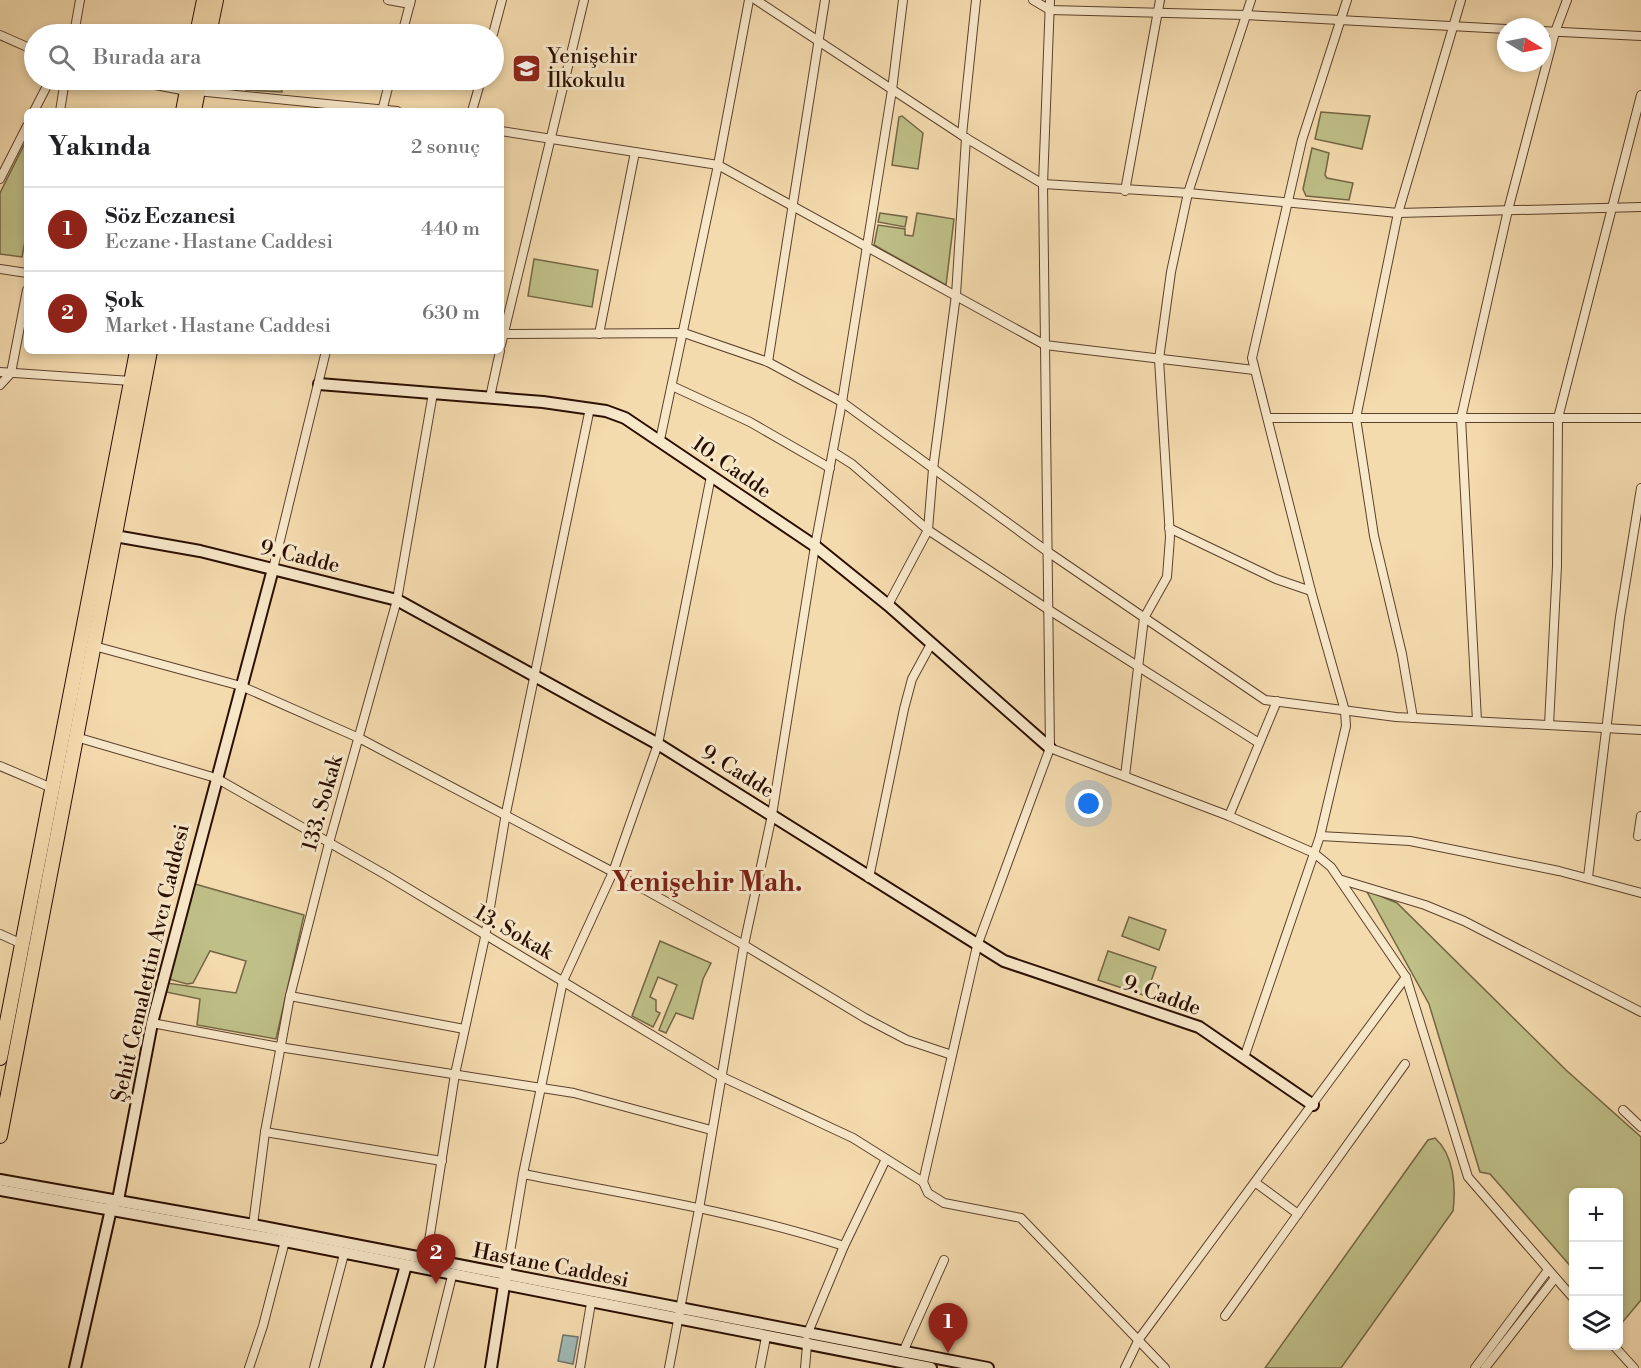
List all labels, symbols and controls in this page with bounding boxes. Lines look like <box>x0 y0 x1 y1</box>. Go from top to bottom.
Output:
north arrow <box>1497 18 1551 72</box>
search box <box>24 24 504 90</box>
icon: search <box>45 41 78 74</box>
text: Burada ara <box>93 44 201 71</box>
place label: Yenişehir İlkokulu <box>546 44 638 94</box>
school or university icon: Yenişehir İlkokulu <box>510 52 542 84</box>
text: Yakında <box>48 131 151 163</box>
text: 2 sonuç <box>411 135 480 160</box>
text: Söz Eczanesi <box>105 203 235 230</box>
text: 1 <box>63 217 72 242</box>
text: 440 m <box>421 217 480 242</box>
text: Eczane · Hastane Caddesi <box>105 230 333 255</box>
text: Şok <box>105 287 144 314</box>
text: 2 <box>61 301 74 326</box>
text: 630 m <box>422 301 480 326</box>
text: Market · Hastane Caddesi <box>105 314 331 339</box>
street label: 10. Cadde <box>687 431 776 505</box>
street label: 9. Cadde <box>257 535 342 579</box>
street label: 9. Cadde <box>696 739 779 804</box>
street label: 133. Sokak <box>297 751 349 854</box>
your location <box>1074 789 1103 818</box>
street label: Şehit Cemalettin Avcı Caddesi <box>106 822 196 1105</box>
district label: Yenişehir Mah. <box>612 866 802 900</box>
street label: 13. Sokak <box>469 900 558 966</box>
street label: 9. Cadde <box>1119 970 1204 1022</box>
map controls <box>1569 1188 1623 1350</box>
button: + <box>1569 1188 1623 1242</box>
pin: 2 <box>416 1234 456 1284</box>
street label: Hastane Caddesi <box>471 1238 631 1294</box>
button: − <box>1569 1242 1623 1296</box>
button: layers <box>1569 1296 1623 1350</box>
pin: 1 <box>928 1304 968 1353</box>

